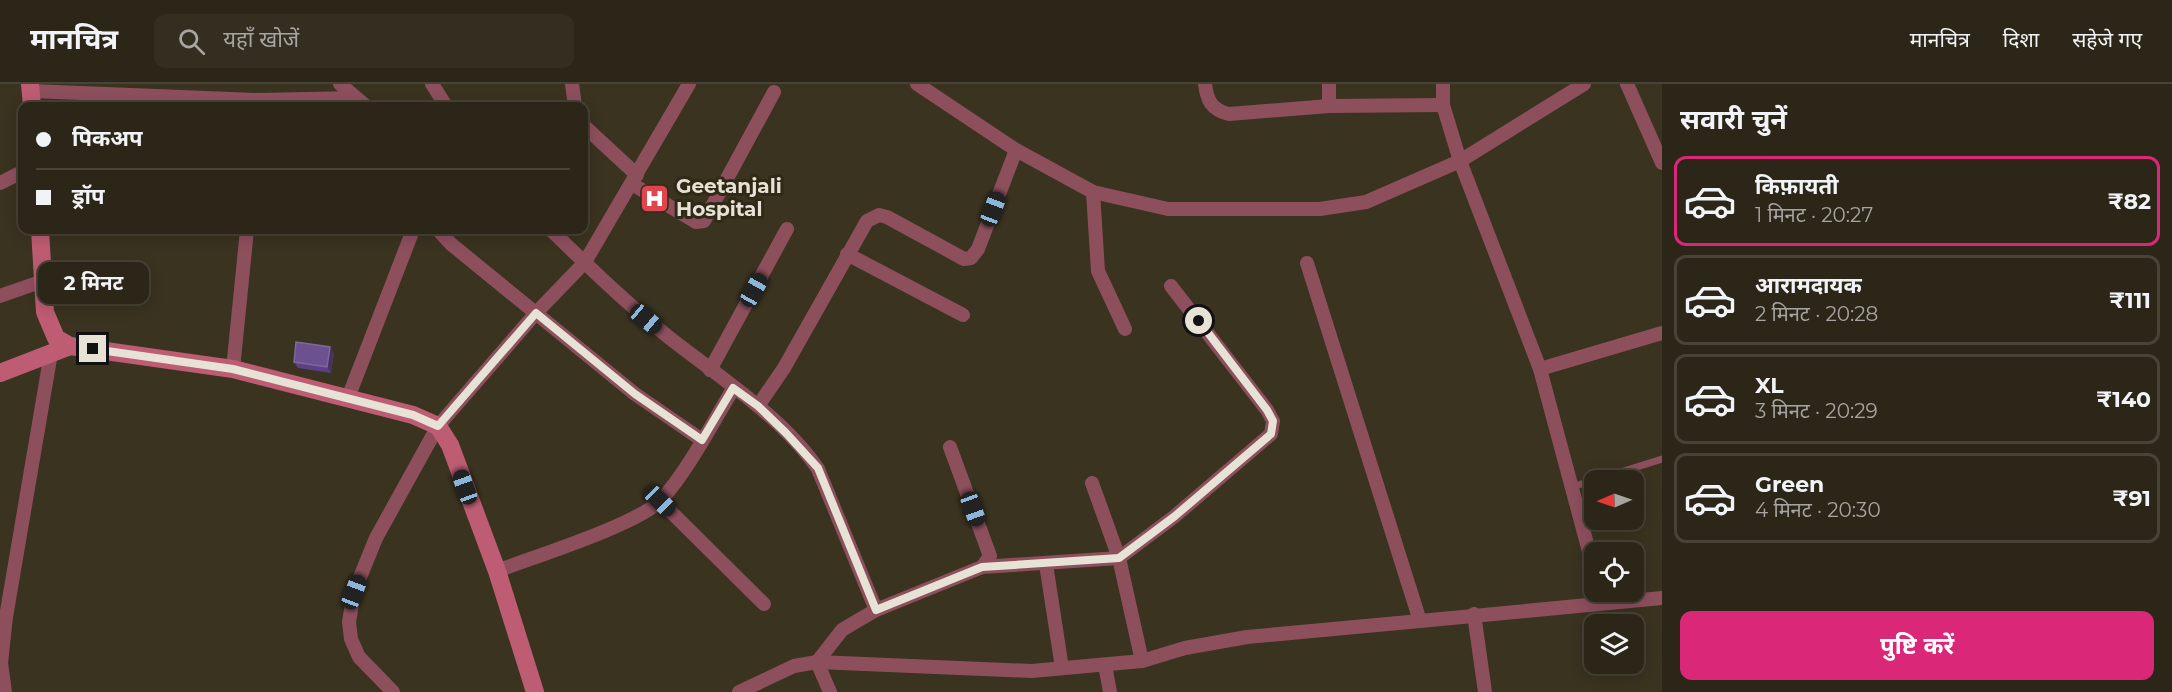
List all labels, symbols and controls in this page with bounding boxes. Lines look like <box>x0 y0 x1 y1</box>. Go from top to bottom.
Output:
search box <box>154 14 574 68</box>
text: मानचित्र <box>30 22 118 56</box>
icon: search <box>175 25 208 58</box>
text: यहाँ खोजें <box>223 26 299 53</box>
text: मानचित्र <box>1910 27 1970 52</box>
text: दिशा <box>2003 27 2039 52</box>
text: सहेजे गए <box>2072 27 2142 52</box>
text: सवारी चुनें <box>1680 103 1787 136</box>
text: पिकअप <box>72 125 143 152</box>
text: किफ़ायती <box>1755 173 1839 200</box>
place label: Geetanjali Hospital <box>676 174 782 221</box>
icon: car <box>1683 174 1737 228</box>
hospital icon: Geetanjali Hospital <box>639 182 671 214</box>
text: ड्रॉप <box>72 183 105 210</box>
text: ₹82 <box>2108 188 2151 215</box>
car <box>978 189 1008 229</box>
text: 1 मिनट · 20:27 <box>1755 203 1873 227</box>
callout: 2 मिनट <box>38 262 148 304</box>
car <box>737 270 771 310</box>
text: 2 मिनट <box>64 271 123 295</box>
text: आरामदायक <box>1755 272 1862 299</box>
icon: car <box>1683 273 1737 327</box>
text: ₹111 <box>2109 287 2151 314</box>
car <box>626 301 666 337</box>
text: 2 मिनट · 20:28 <box>1755 302 1878 326</box>
route start <box>1185 307 1212 334</box>
route end <box>79 335 106 362</box>
icon: car <box>1683 372 1737 426</box>
text: XL <box>1755 372 1784 399</box>
text: ₹140 <box>2096 386 2151 413</box>
text: 3 मिनट · 20:29 <box>1755 399 1878 423</box>
car <box>450 467 480 507</box>
north arrow <box>1584 470 1644 530</box>
map controls <box>1584 470 1644 674</box>
icon: car <box>1683 471 1737 525</box>
text: Green <box>1755 471 1824 498</box>
car <box>641 482 679 520</box>
text: ₹91 <box>2113 485 2151 512</box>
car <box>958 489 988 529</box>
text: 4 मिनट · 20:30 <box>1755 498 1881 522</box>
button: locate <box>1584 542 1644 602</box>
car <box>339 572 369 612</box>
button: पुष्टि करें <box>1680 611 2154 680</box>
button: layers <box>1584 614 1644 674</box>

